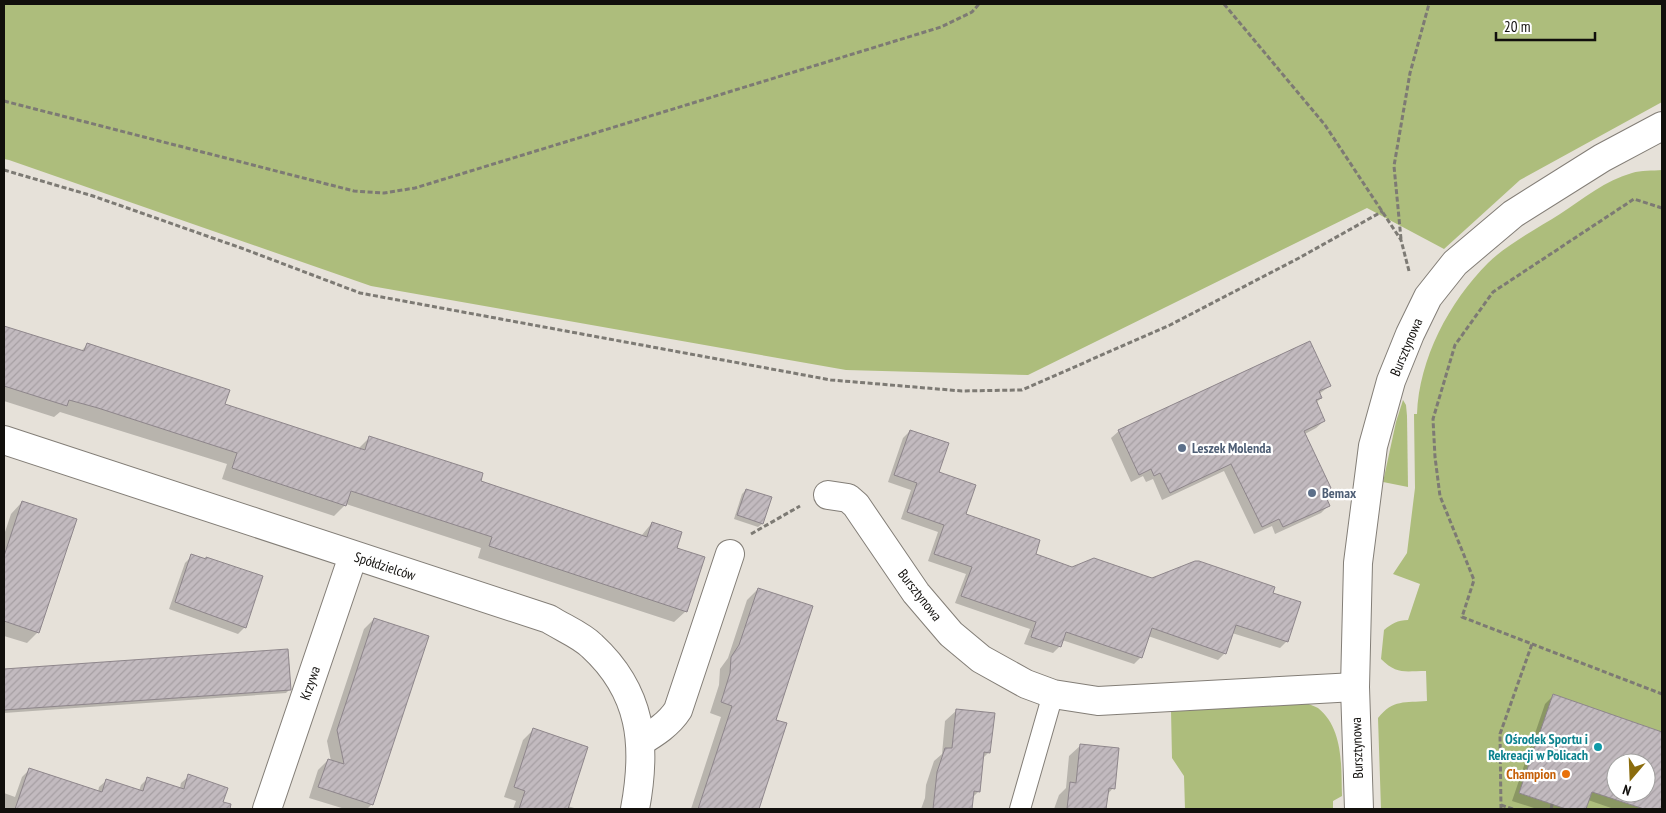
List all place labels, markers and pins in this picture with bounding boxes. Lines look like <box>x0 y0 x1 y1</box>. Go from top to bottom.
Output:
place label: Leszek Molenda <box>1192 439 1271 457</box>
marker: Leszek Molenda <box>1176 442 1188 454</box>
place label: Bemax <box>1322 484 1357 502</box>
marker: Bemax <box>1306 487 1318 499</box>
place label: Ośrodek Sportu i Rekreacji w Policach <box>1488 730 1588 764</box>
marker: Ośrodek Sportu i Rekreacji w Policach <box>1592 741 1604 753</box>
place label: Champion <box>1506 765 1556 783</box>
marker: Champion <box>1560 768 1572 780</box>

